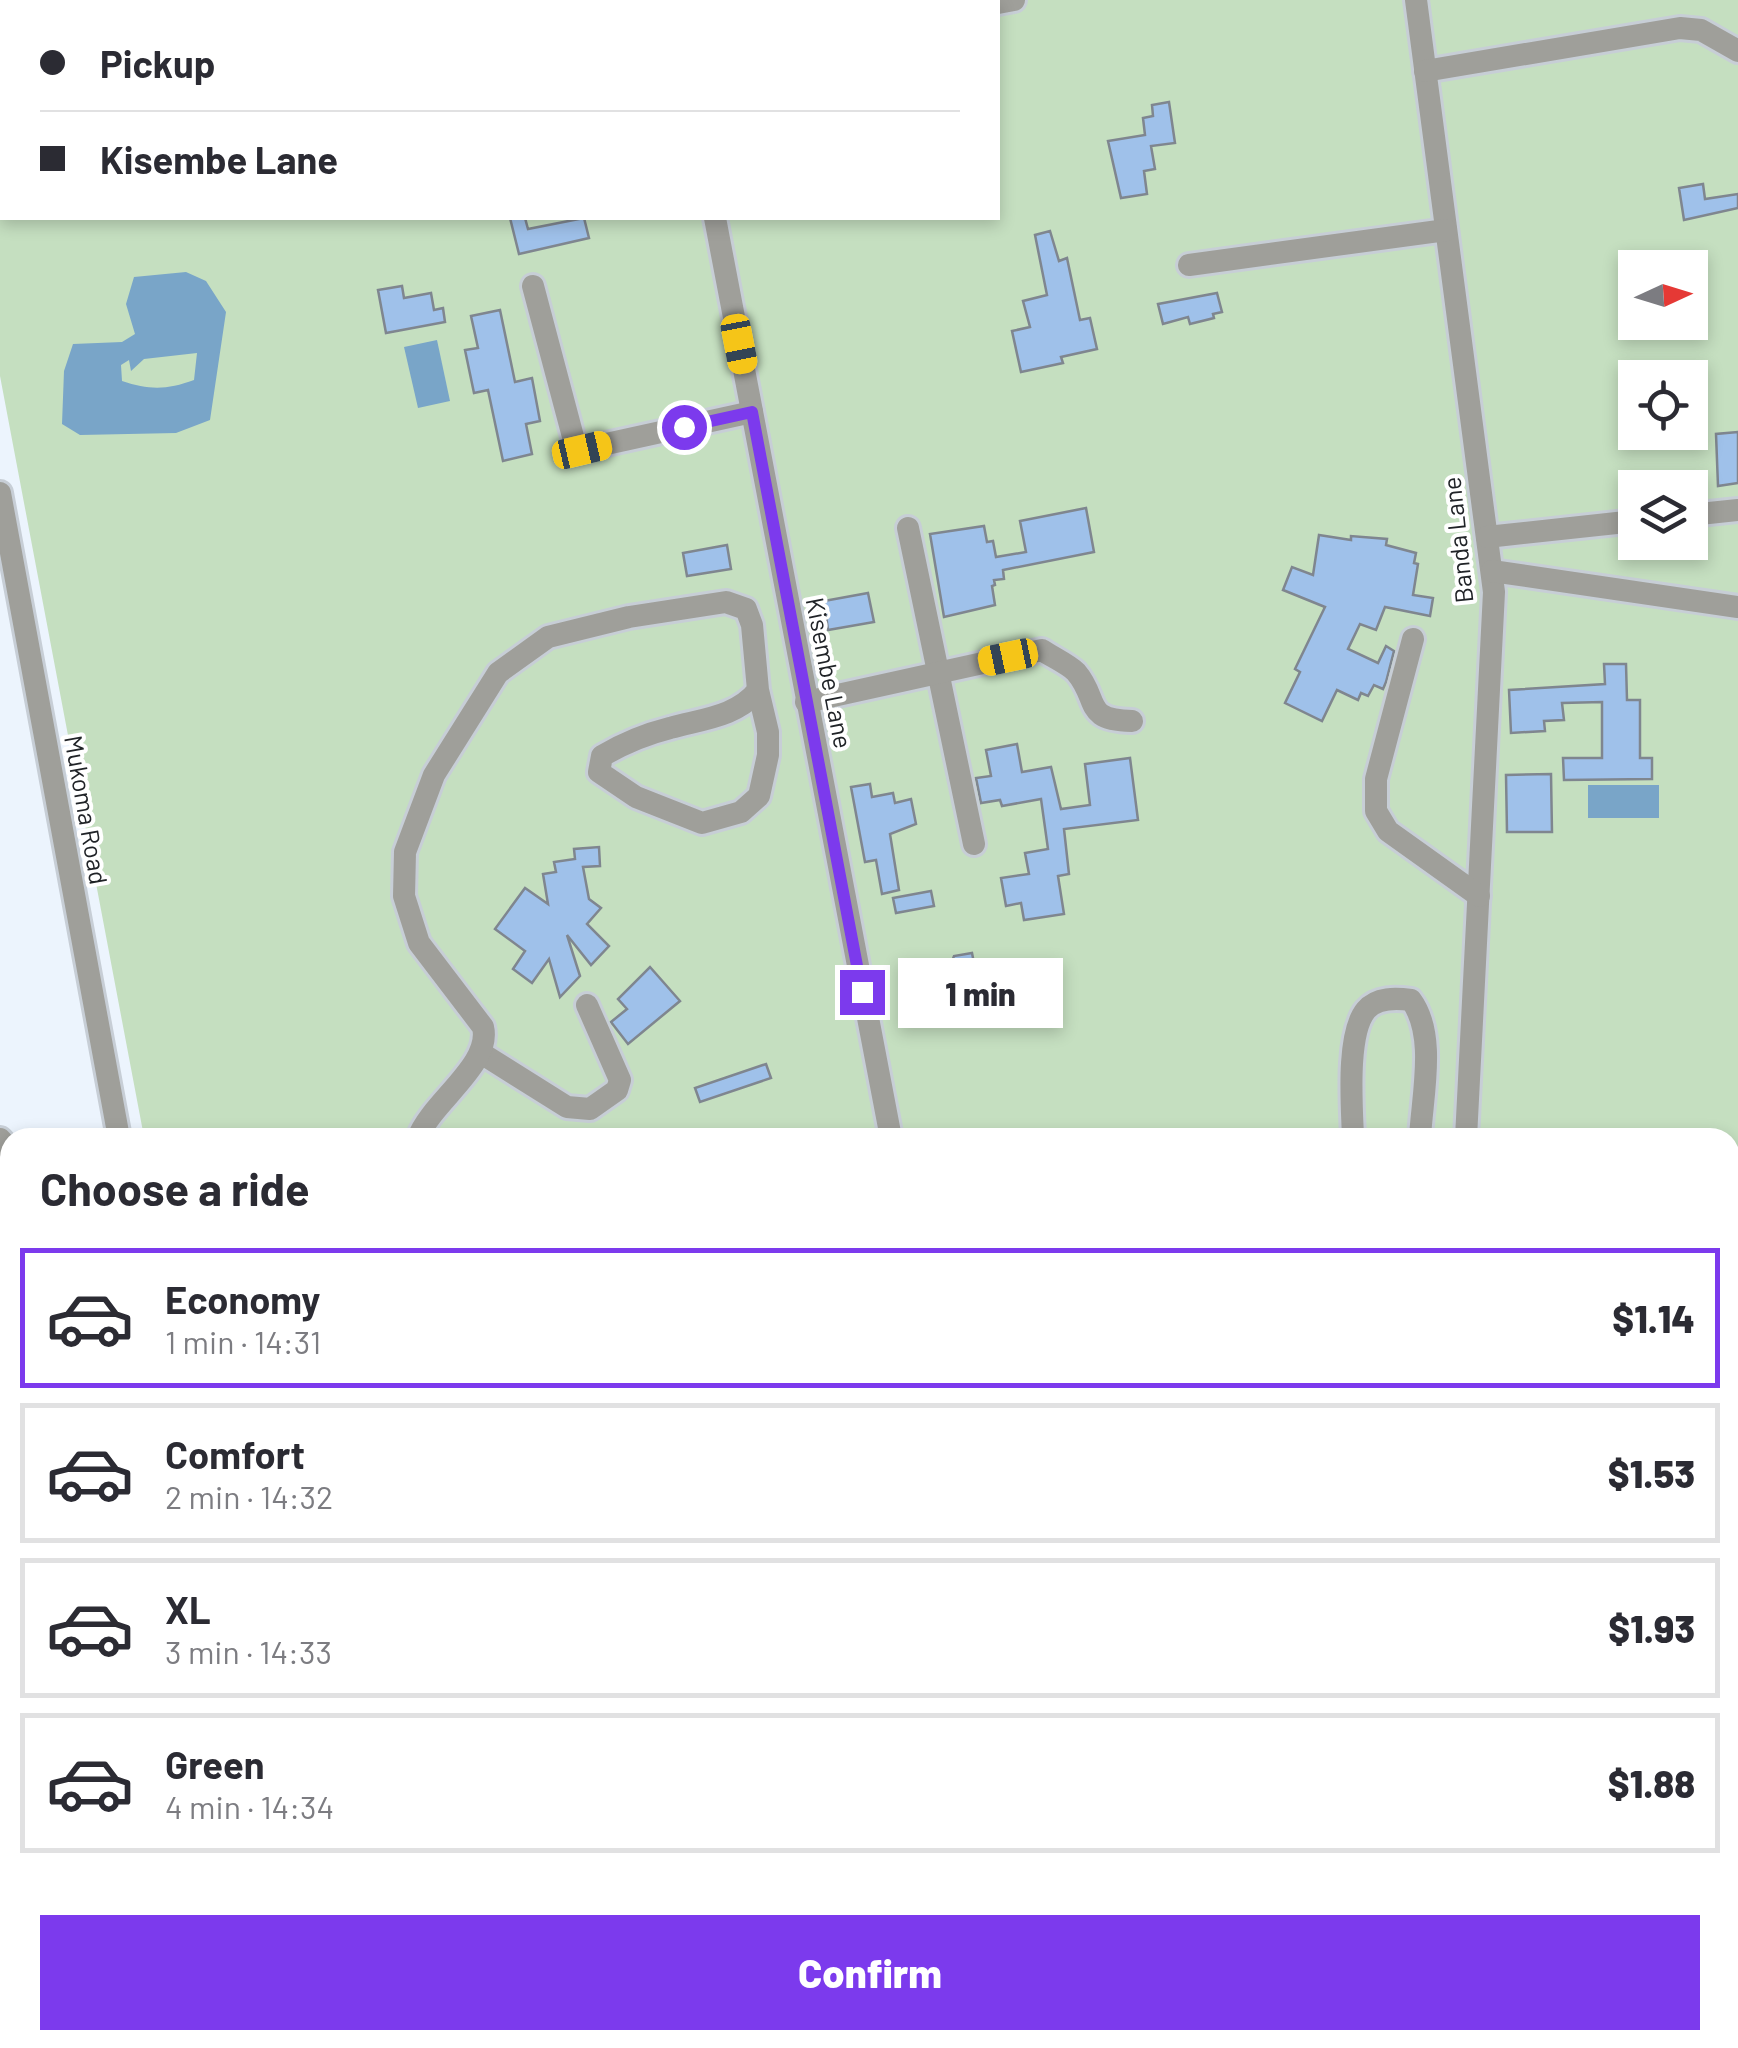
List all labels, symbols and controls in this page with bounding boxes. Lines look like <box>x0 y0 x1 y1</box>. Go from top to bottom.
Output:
text: Pickup <box>100 40 215 86</box>
text: Kisembe Lane <box>100 136 338 182</box>
north arrow <box>1618 250 1708 340</box>
map controls <box>1618 250 1708 560</box>
car <box>719 312 759 376</box>
button: locate <box>1618 360 1708 450</box>
route start <box>662 405 707 450</box>
car <box>549 429 615 471</box>
button: layers <box>1618 470 1708 560</box>
street label: Banda Lane <box>1435 476 1479 605</box>
street label: Kisembe Lane <box>801 595 859 751</box>
car <box>976 636 1040 678</box>
street label: Mukoma Road <box>59 733 115 887</box>
callout: 1 min <box>897 957 1062 1027</box>
route end <box>840 970 885 1015</box>
text: 1 min <box>945 974 1016 1012</box>
text: Choose a ride <box>40 1161 310 1215</box>
icon: car <box>45 1273 135 1363</box>
text: Economy <box>165 1276 320 1322</box>
text: $1.14 <box>1612 1295 1695 1341</box>
text: 1 min · 14:31 <box>165 1322 321 1360</box>
icon: car <box>45 1428 135 1518</box>
text: Comfort <box>165 1431 305 1477</box>
text: $1.53 <box>1608 1450 1695 1496</box>
text: 2 min · 14:32 <box>165 1477 333 1515</box>
icon: car <box>45 1583 135 1673</box>
text: XL <box>165 1586 211 1632</box>
text: $1.93 <box>1608 1605 1695 1651</box>
text: 3 min · 14:33 <box>165 1632 332 1670</box>
icon: car <box>45 1738 135 1828</box>
text: Green <box>165 1741 265 1787</box>
text: $1.88 <box>1608 1760 1695 1806</box>
text: 4 min · 14:34 <box>165 1787 334 1825</box>
button: Confirm <box>40 1915 1700 2030</box>

